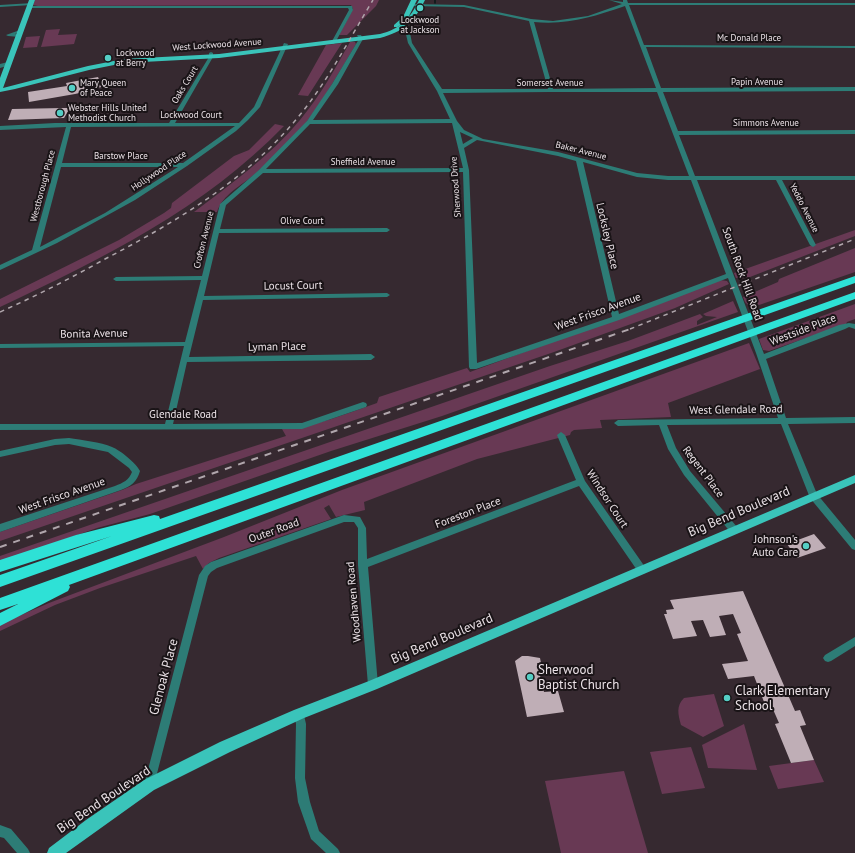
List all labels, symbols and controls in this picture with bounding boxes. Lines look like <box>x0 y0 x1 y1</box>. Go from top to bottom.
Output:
marker: Lockwood at Jackson <box>415 3 425 13</box>
place label: Lockwood at Jackson <box>401 15 439 36</box>
street label: Mc Donald Place <box>717 33 781 43</box>
street label: West Lockwood Avenue <box>172 36 262 54</box>
place label: Lockwood at Berry <box>116 48 154 69</box>
marker: Lockwood at Berry <box>103 53 113 63</box>
street label: Oaks Court <box>170 64 200 106</box>
street label: Papin Avenue <box>731 77 783 87</box>
place label: Mary Queen of Peace <box>80 78 126 99</box>
street label: Somerset Avenue <box>517 78 583 88</box>
marker: Mary Queen of Peace <box>67 83 77 93</box>
place label: Webster Hills United Methodist Church <box>68 103 147 124</box>
marker: Webster Hills United Methodist Church <box>55 108 65 118</box>
street label: Lockwood Court <box>160 110 222 120</box>
street label: Simmons Avenue <box>733 118 799 128</box>
street label: Baker Avenue <box>554 139 608 163</box>
street label: Westborough Place <box>28 149 58 223</box>
street label: Hollywood Place <box>129 149 189 193</box>
street label: Barstow Place <box>94 151 148 161</box>
street label: Sherwood Drive <box>448 156 464 218</box>
street label: Sheffield Avenue <box>331 157 395 167</box>
street label: Yeddo Avenue <box>787 182 821 234</box>
street label: Locksley Place <box>593 202 621 270</box>
street label: Crofton Avenue <box>192 210 216 270</box>
street label: Olive Court <box>280 216 324 226</box>
street label: South Rock Hill Road <box>719 226 765 322</box>
street label: Locust Court <box>264 279 322 293</box>
street label: West Frisco Avenue <box>553 290 643 334</box>
street label: Westside Place <box>768 311 838 349</box>
street label: Bonita Avenue <box>60 327 128 341</box>
street label: Lyman Place <box>248 340 306 354</box>
street label: West Glendale Road <box>689 403 783 417</box>
street label: Glendale Road <box>149 408 217 422</box>
street label: Regent Place <box>679 444 727 500</box>
street label: Windsor Court <box>583 467 631 531</box>
street label: West Frisco Avenue <box>17 475 107 517</box>
street label: Big Bend Boulevard <box>686 484 792 540</box>
street label: Foreston Place <box>433 494 503 532</box>
street label: Outer Road <box>247 516 301 546</box>
place label: Johnson's Auto Care <box>752 533 798 559</box>
marker: Johnson's Auto Care <box>801 541 811 551</box>
street label: Woodhaven Road <box>344 561 364 643</box>
street label: Big Bend Boulevard <box>389 611 495 667</box>
street label: Glenoak Place <box>146 637 182 717</box>
place label: Sherwood Baptist Church <box>538 662 619 693</box>
marker: Sherwood Baptist Church <box>525 672 535 682</box>
place label: Clark Elementary School <box>735 683 830 714</box>
marker: Clark Elementary School <box>722 693 732 703</box>
street label: Big Bend Boulevard <box>54 763 154 837</box>

